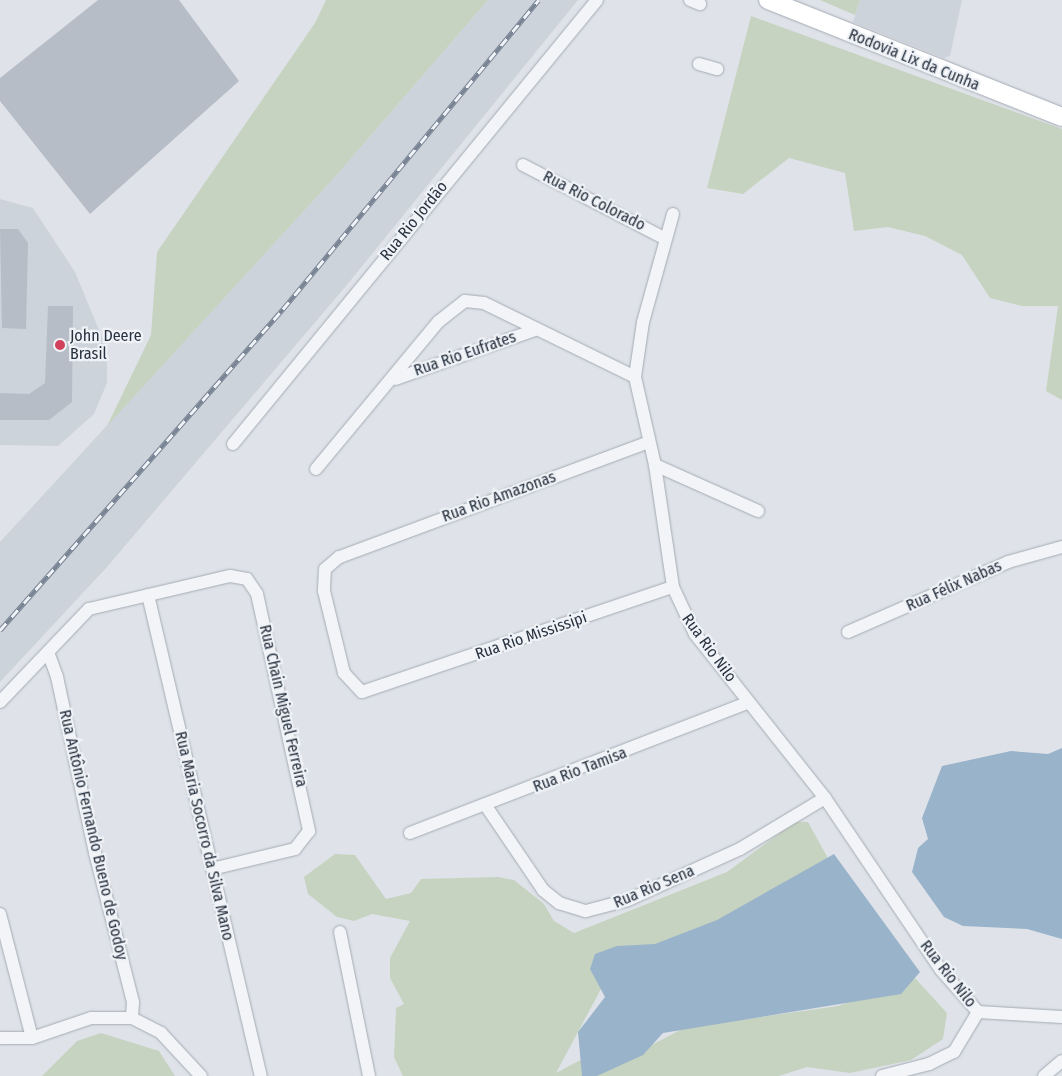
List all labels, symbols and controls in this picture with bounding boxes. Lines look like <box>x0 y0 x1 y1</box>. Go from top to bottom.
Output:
street label: Rodovia Lix da Cunha <box>846 25 982 95</box>
street label: Rua Rio Colorado <box>540 167 648 235</box>
street label: Rua Rio Jordão <box>376 178 452 264</box>
place label: John Deere Brasil <box>70 326 142 364</box>
street label: Rua Rio Eufrates <box>411 328 519 380</box>
marker: John Deere Brasil <box>54 339 66 351</box>
street label: Rua Rio Amazonas <box>439 467 559 527</box>
street label: Rua Félix Nabas <box>903 556 1005 616</box>
street label: Rua Rio Mississipi <box>473 608 589 664</box>
street label: Rua Rio Nilo <box>678 610 740 686</box>
street label: Rua Chain Miguel Ferreira <box>255 623 311 789</box>
street label: Rua Antônio Fernando Bueno de Godoy <box>55 708 131 962</box>
street label: Rua Maria Socorro da Silva Mano <box>171 730 237 942</box>
street label: Rua Rio Tamisa <box>530 743 630 797</box>
street label: Rua Rio Sena <box>611 861 697 913</box>
street label: Rua Rio Nilo <box>916 937 980 1011</box>

